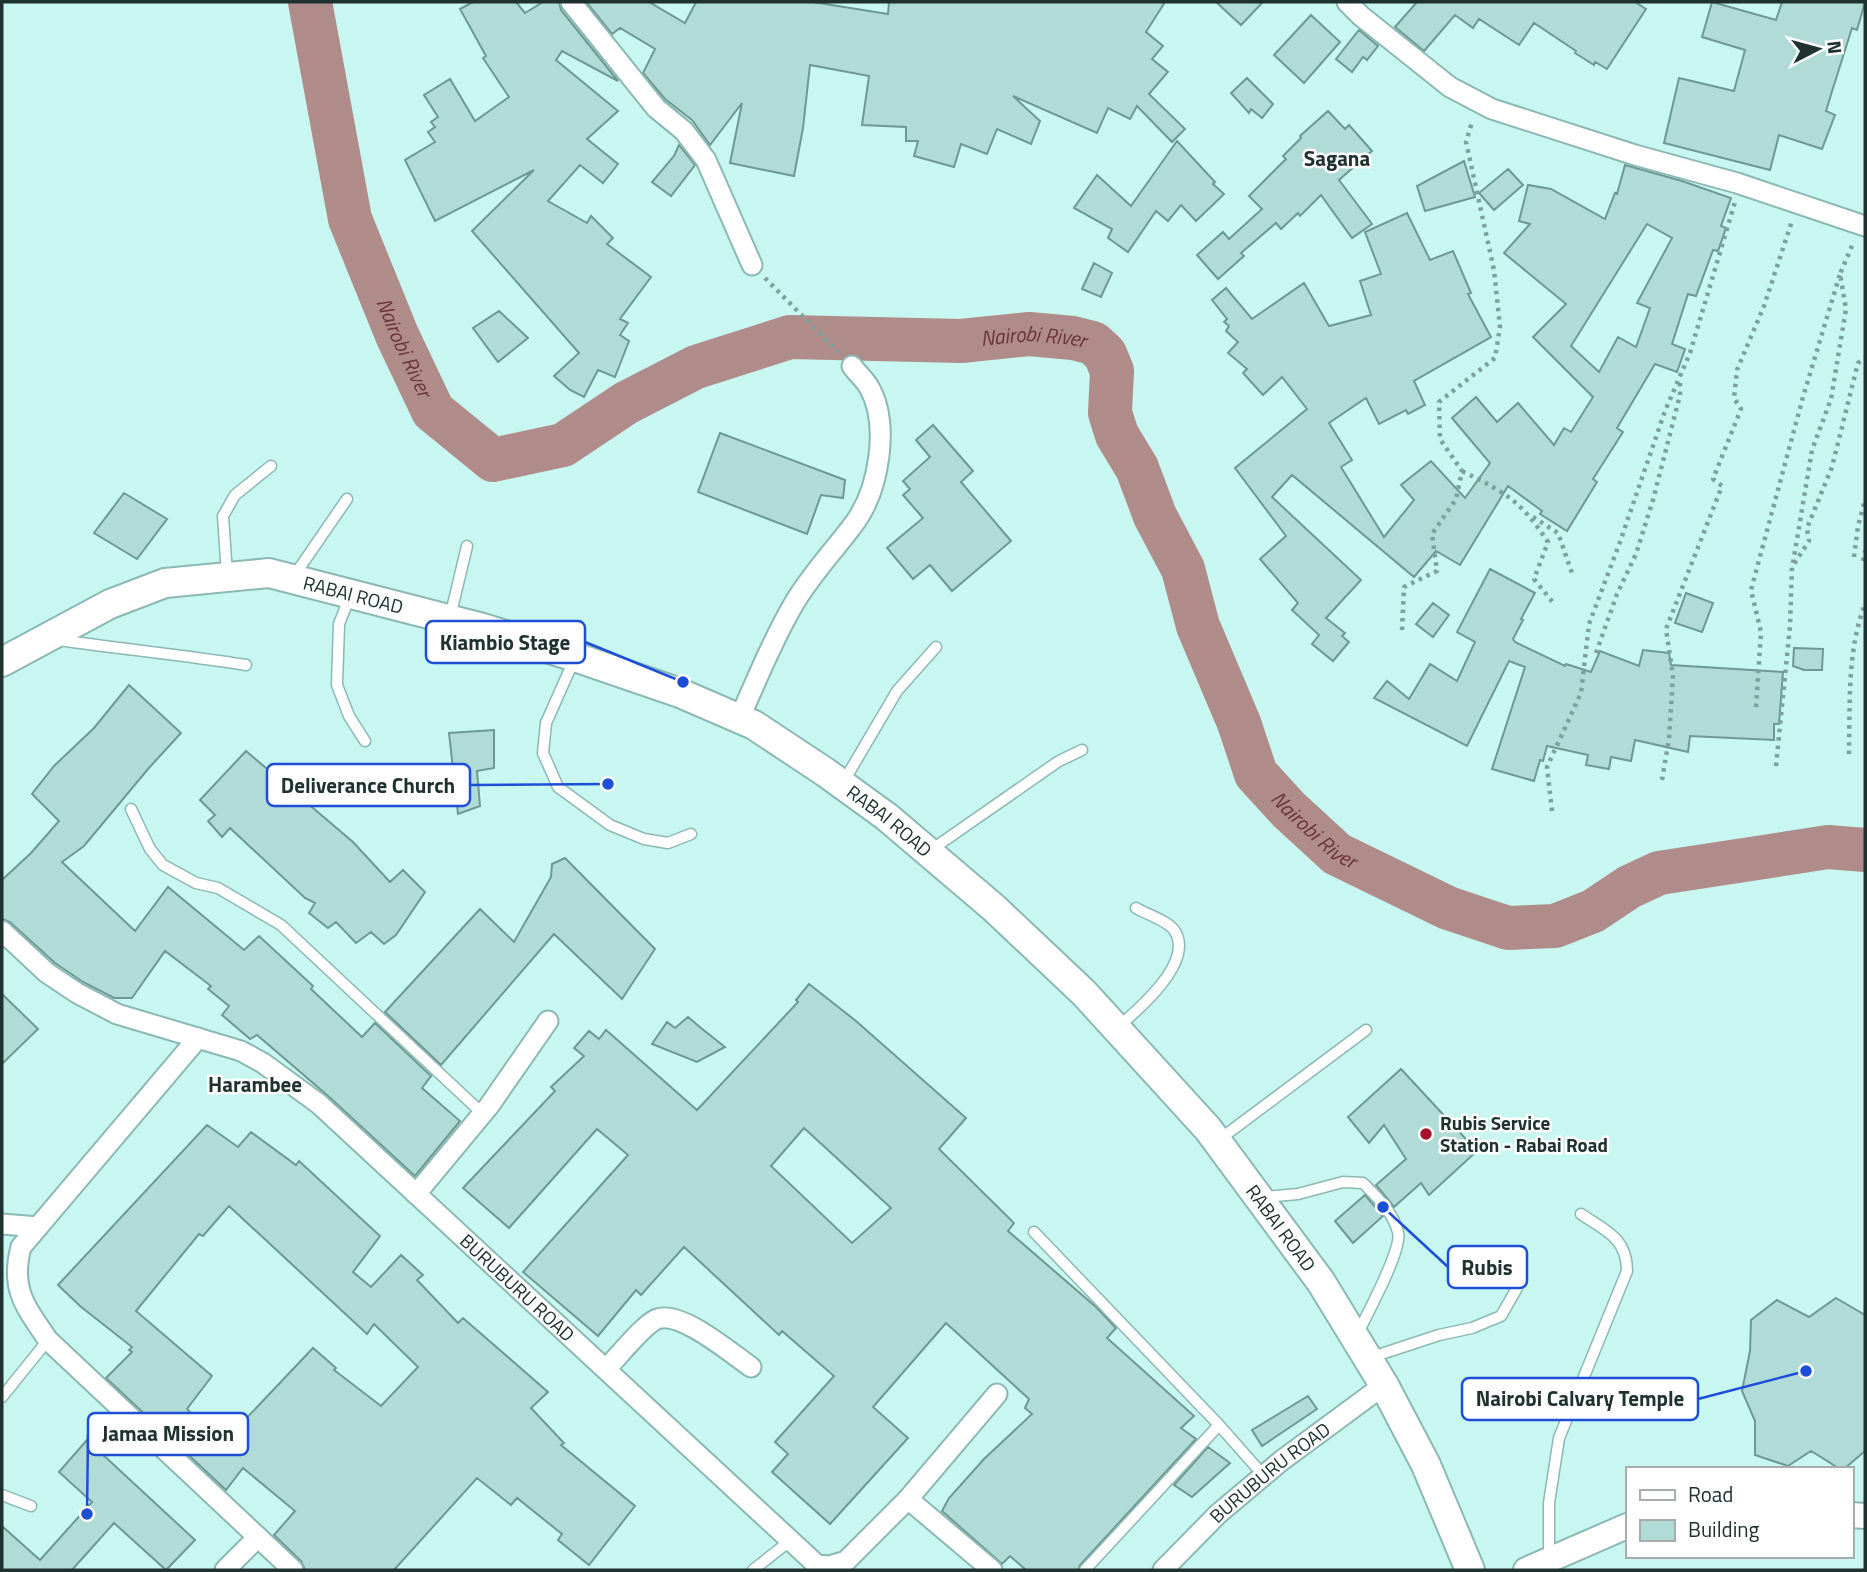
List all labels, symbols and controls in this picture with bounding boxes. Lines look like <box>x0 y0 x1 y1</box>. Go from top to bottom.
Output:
north arrow <box>1783 14 1853 84</box>
text: N <box>1820 39 1851 55</box>
district label: Sagana <box>1304 142 1370 174</box>
water label: Nairobi River <box>369 293 442 404</box>
water label: Nairobi River <box>979 317 1092 356</box>
street label: RABAI ROAD <box>300 567 407 621</box>
callout: Kiambio Stage <box>426 621 585 663</box>
text: Kiambio Stage <box>440 626 570 658</box>
callout: Deliverance Church <box>267 764 470 806</box>
text: Deliverance Church <box>281 769 455 801</box>
street label: RABAI ROAD <box>841 777 939 864</box>
water label: Nairobi River <box>1264 783 1365 877</box>
district label: Harambee <box>208 1068 302 1100</box>
place label: Rubis Service Station - Rabai Road <box>1440 1108 1608 1159</box>
marker: Rubis Service Station - Rabai Road <box>1418 1126 1434 1142</box>
street label: RABAI ROAD <box>1239 1178 1323 1277</box>
street label: BURUBURU ROAD <box>454 1226 582 1348</box>
callout: Rubis <box>1448 1246 1527 1288</box>
text: Rubis <box>1461 1251 1513 1283</box>
callout: Nairobi Calvary Temple <box>1462 1378 1698 1420</box>
text: Nairobi Calvary Temple <box>1476 1382 1684 1414</box>
callout: Jamaa Mission <box>88 1413 248 1455</box>
street label: BURUBURU ROAD <box>1202 1414 1336 1529</box>
text: Jamaa Mission <box>102 1417 234 1449</box>
legend <box>1626 1467 1853 1558</box>
text: Road <box>1688 1478 1733 1510</box>
text: Building <box>1688 1513 1760 1545</box>

